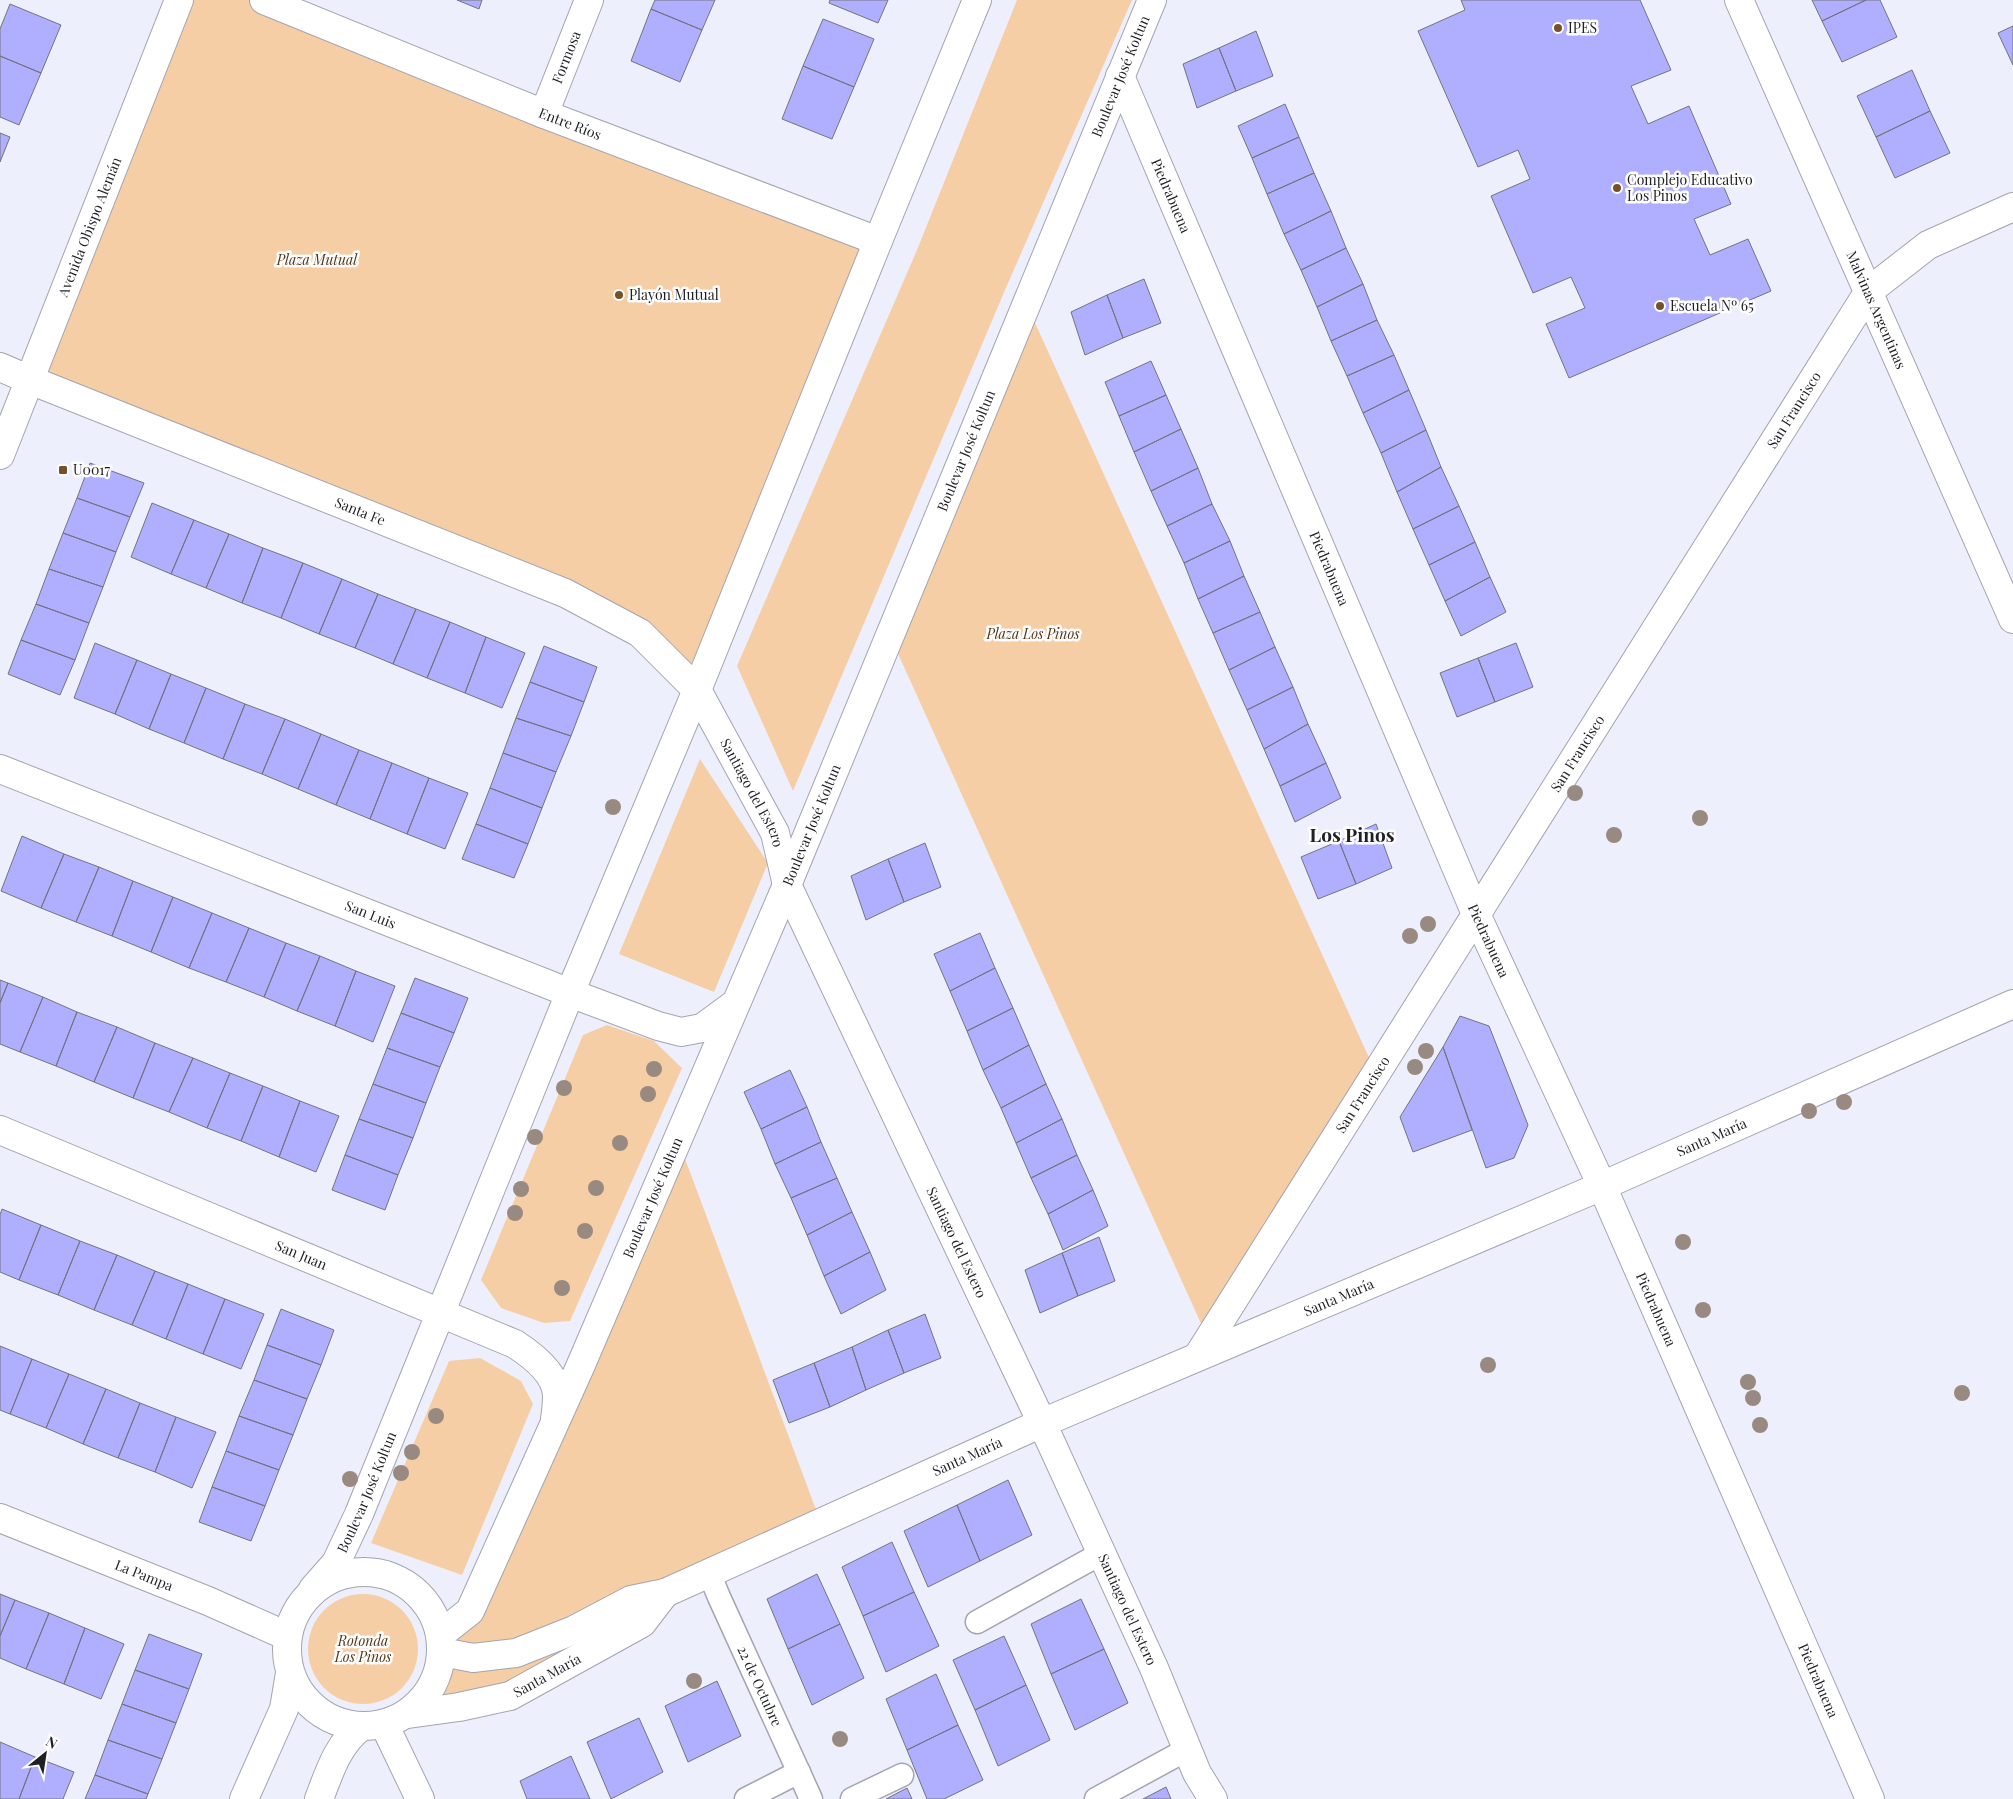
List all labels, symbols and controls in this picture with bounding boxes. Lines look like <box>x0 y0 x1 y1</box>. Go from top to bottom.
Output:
street label: Boulevar José Koltun <box>1087 12 1154 140</box>
place label: IPES <box>1568 18 1597 37</box>
marker: IPES <box>1552 22 1564 34</box>
street label: Formosa <box>547 28 585 86</box>
street label: Entre Ríos <box>536 103 604 144</box>
street label: Avenida Obispo Alemán <box>53 154 126 300</box>
street label: Piedrabuena <box>1147 155 1196 236</box>
place label: Complejo Educativo Los Pinos <box>1627 170 1753 205</box>
marker: Complejo Educativo Los Pinos <box>1611 182 1623 194</box>
street label: Malvinas Argentinas <box>1842 248 1911 372</box>
park label: Plaza Mutual <box>276 250 358 269</box>
place label: Playón Mutual <box>629 285 719 304</box>
marker: Playón Mutual <box>613 289 625 301</box>
place label: Escuela Nº 65 <box>1670 296 1754 315</box>
marker: Escuela Nº 65 <box>1654 300 1666 312</box>
street label: San Francisco <box>1762 367 1825 452</box>
street label: Boulevar José Koltun <box>932 386 999 514</box>
place label: U0017 <box>73 460 111 479</box>
marker: U0017 <box>57 464 69 476</box>
street label: Santa Fe <box>332 492 388 530</box>
street label: Piedrabuena <box>1305 528 1354 608</box>
park label: Plaza Los Pinos <box>985 624 1080 643</box>
street label: San Francisco <box>1546 711 1609 795</box>
street label: Santiago del Estero <box>716 735 788 849</box>
street label: Boulevar José Koltun <box>778 761 845 889</box>
district label: Los Pinos <box>1310 821 1395 847</box>
street label: San Luis <box>342 896 399 933</box>
street label: Piedrabuena <box>1464 901 1514 981</box>
street label: San Francisco <box>1331 1052 1394 1136</box>
street label: Santa María <box>1674 1113 1749 1161</box>
street label: Boulevar José Koltun <box>618 1133 687 1261</box>
street label: Santiago del Estero <box>922 1184 991 1301</box>
street label: San Juan <box>273 1235 331 1274</box>
street label: Piedrabuena <box>1632 1269 1681 1349</box>
street label: Santa María <box>1300 1274 1376 1320</box>
street label: Boulevar José Koltun <box>332 1428 401 1556</box>
street label: Santa María <box>929 1432 1005 1480</box>
street label: Santiago del Estero <box>1094 1551 1162 1669</box>
street label: La Pampa <box>112 1555 176 1595</box>
park label: Rotonda Los Pinos <box>334 1631 392 1666</box>
street label: Piedrabuena <box>1794 1640 1843 1720</box>
street label: 22 de Octubre <box>733 1642 787 1729</box>
street label: Santa María <box>510 1649 584 1701</box>
north arrow <box>20 1729 70 1779</box>
text: N <box>43 1732 61 1753</box>

